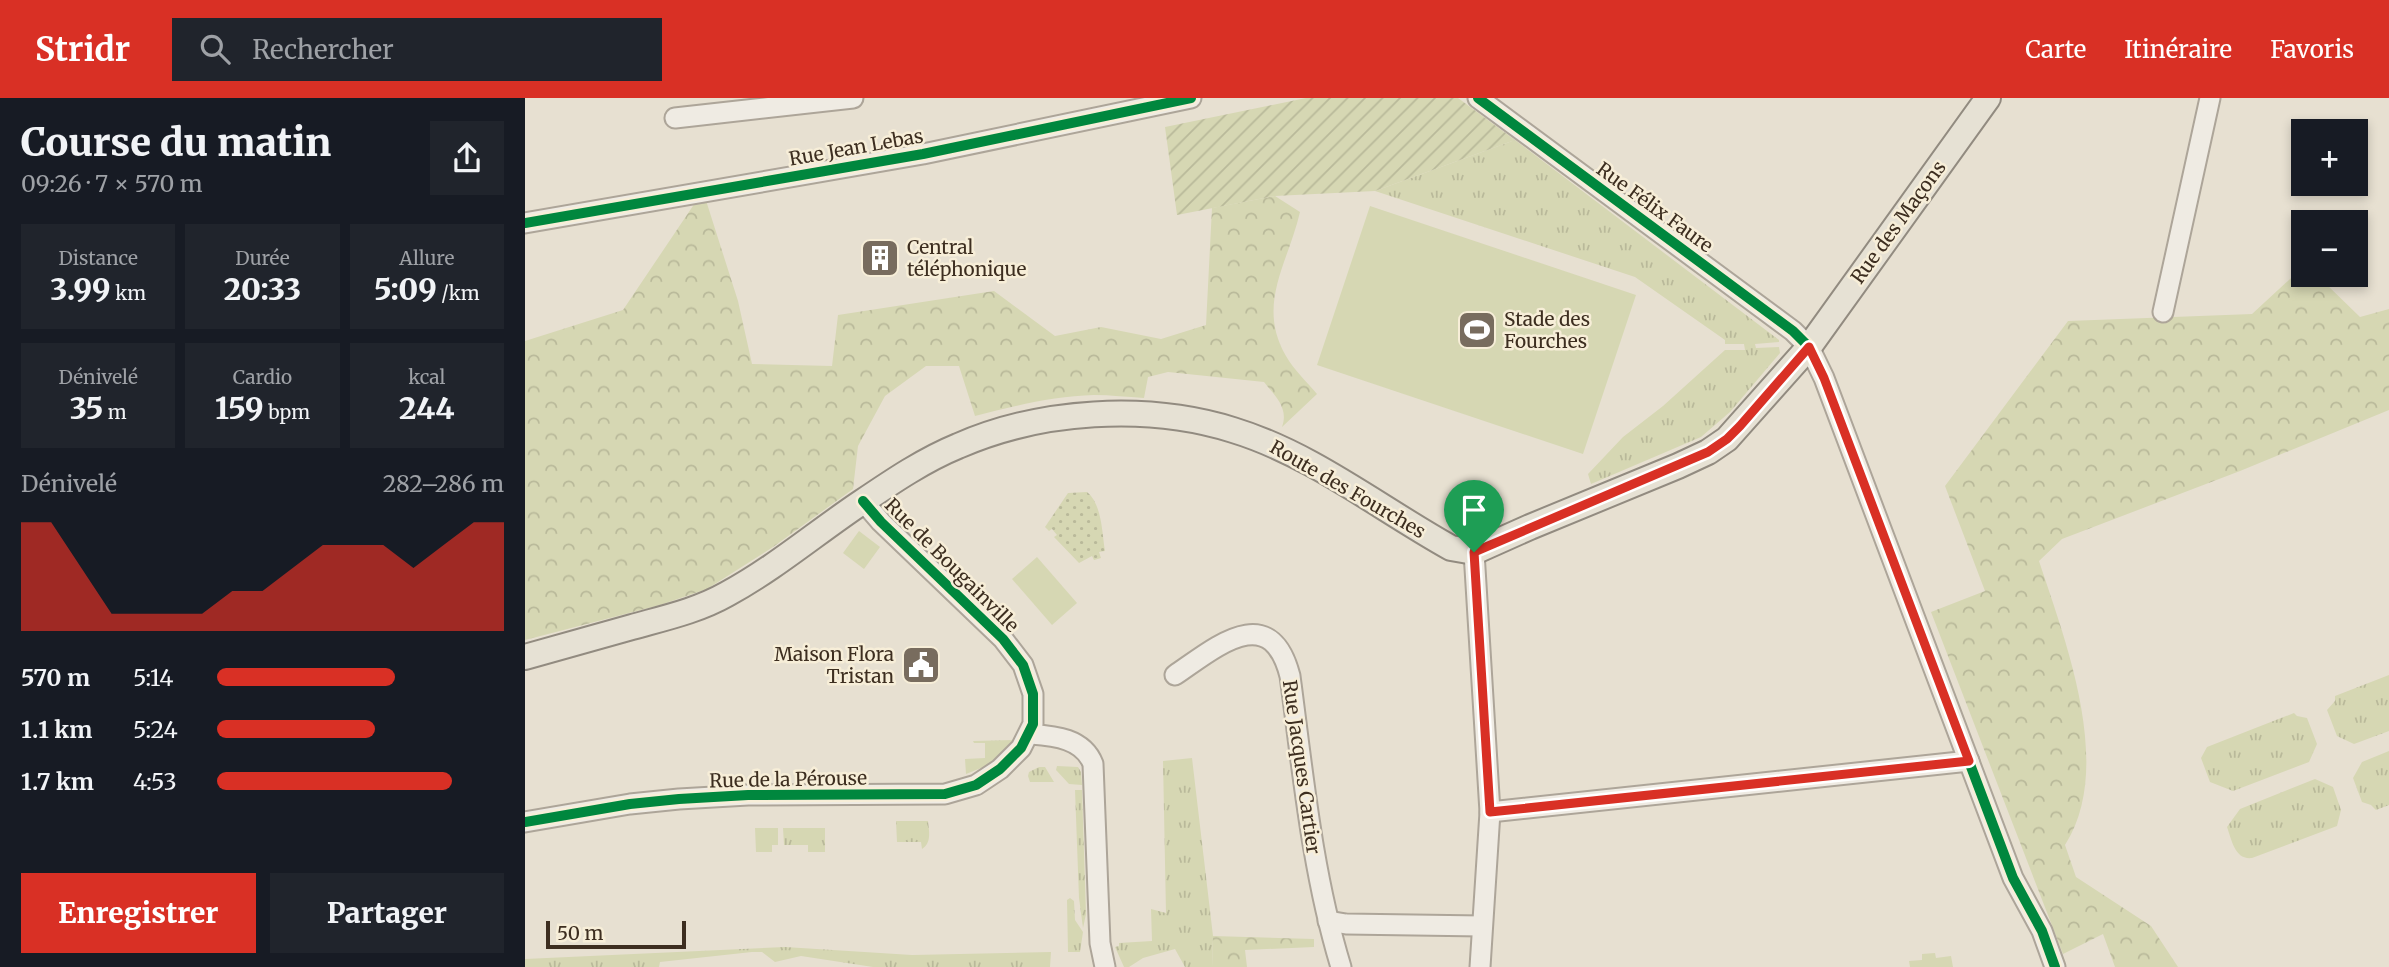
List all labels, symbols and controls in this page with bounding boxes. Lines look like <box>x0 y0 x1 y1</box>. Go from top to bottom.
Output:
search box <box>172 18 662 81</box>
text: Stridr <box>35 29 130 70</box>
icon: search <box>196 30 234 68</box>
text: Rechercher <box>252 33 394 66</box>
text: Carte <box>2025 34 2086 65</box>
text: Itinéraire <box>2124 34 2232 65</box>
text: Favoris <box>2270 34 2354 65</box>
text: Course du matin <box>21 119 331 166</box>
map controls <box>2291 119 2368 287</box>
button: + <box>2291 119 2368 196</box>
button: share <box>430 121 504 195</box>
street label: Rue Jean Lebas <box>787 123 925 171</box>
street label: Rue des Maçons <box>1845 156 1951 288</box>
street label: Rue Félix Faure <box>1592 157 1718 257</box>
text: 09:26 · 7 × 570 m <box>21 169 203 198</box>
button: − <box>2291 210 2368 287</box>
place label: Central téléphonique <box>907 235 1026 281</box>
building icon: Central téléphonique <box>859 237 901 279</box>
text: Distance <box>58 246 138 270</box>
text: Durée <box>235 246 290 270</box>
text: Allure <box>399 246 454 270</box>
text: 3.99 <box>50 270 111 308</box>
text: 20:33 <box>224 270 301 308</box>
text: 5:09 <box>374 270 437 308</box>
text: km <box>111 281 146 305</box>
text: /km <box>437 281 480 305</box>
place label: Stade des Fourches <box>1504 307 1590 353</box>
sports icon: Stade des Fourches <box>1456 309 1498 351</box>
text: Dénivelé <box>58 365 138 389</box>
text: Cardio <box>233 365 292 389</box>
text: kcal <box>408 365 446 389</box>
text: 35 <box>70 389 103 427</box>
text: 159 <box>215 389 264 427</box>
text: 244 <box>399 389 455 427</box>
text: m <box>103 400 127 424</box>
text: bpm <box>264 400 310 424</box>
street label: Route des Fourches <box>1266 435 1430 543</box>
text: Dénivelé <box>21 469 117 498</box>
text: 282–286 m <box>383 469 504 498</box>
pin <box>1444 480 1504 552</box>
icon: arrive <box>1455 491 1493 529</box>
street label: Rue de Bougainville <box>880 493 1024 637</box>
place label: Maison Flora Tristan <box>774 642 894 688</box>
public building icon: Maison Flora Tristan <box>900 644 942 686</box>
text: 570 m <box>21 663 90 692</box>
text: 5:14 <box>133 663 173 692</box>
street label: Rue Jacques Cartier <box>1278 678 1326 856</box>
text: 1.1 km <box>21 715 92 744</box>
text: 5:24 <box>133 715 178 744</box>
street label: Rue de la Pérouse <box>709 766 867 792</box>
text: 1.7 km <box>21 767 94 796</box>
text: 4:53 <box>133 767 177 796</box>
button: Enregistrer <box>21 873 256 953</box>
button: Partager <box>270 873 504 953</box>
scale bar <box>546 918 686 950</box>
text: 50 m <box>557 921 603 945</box>

